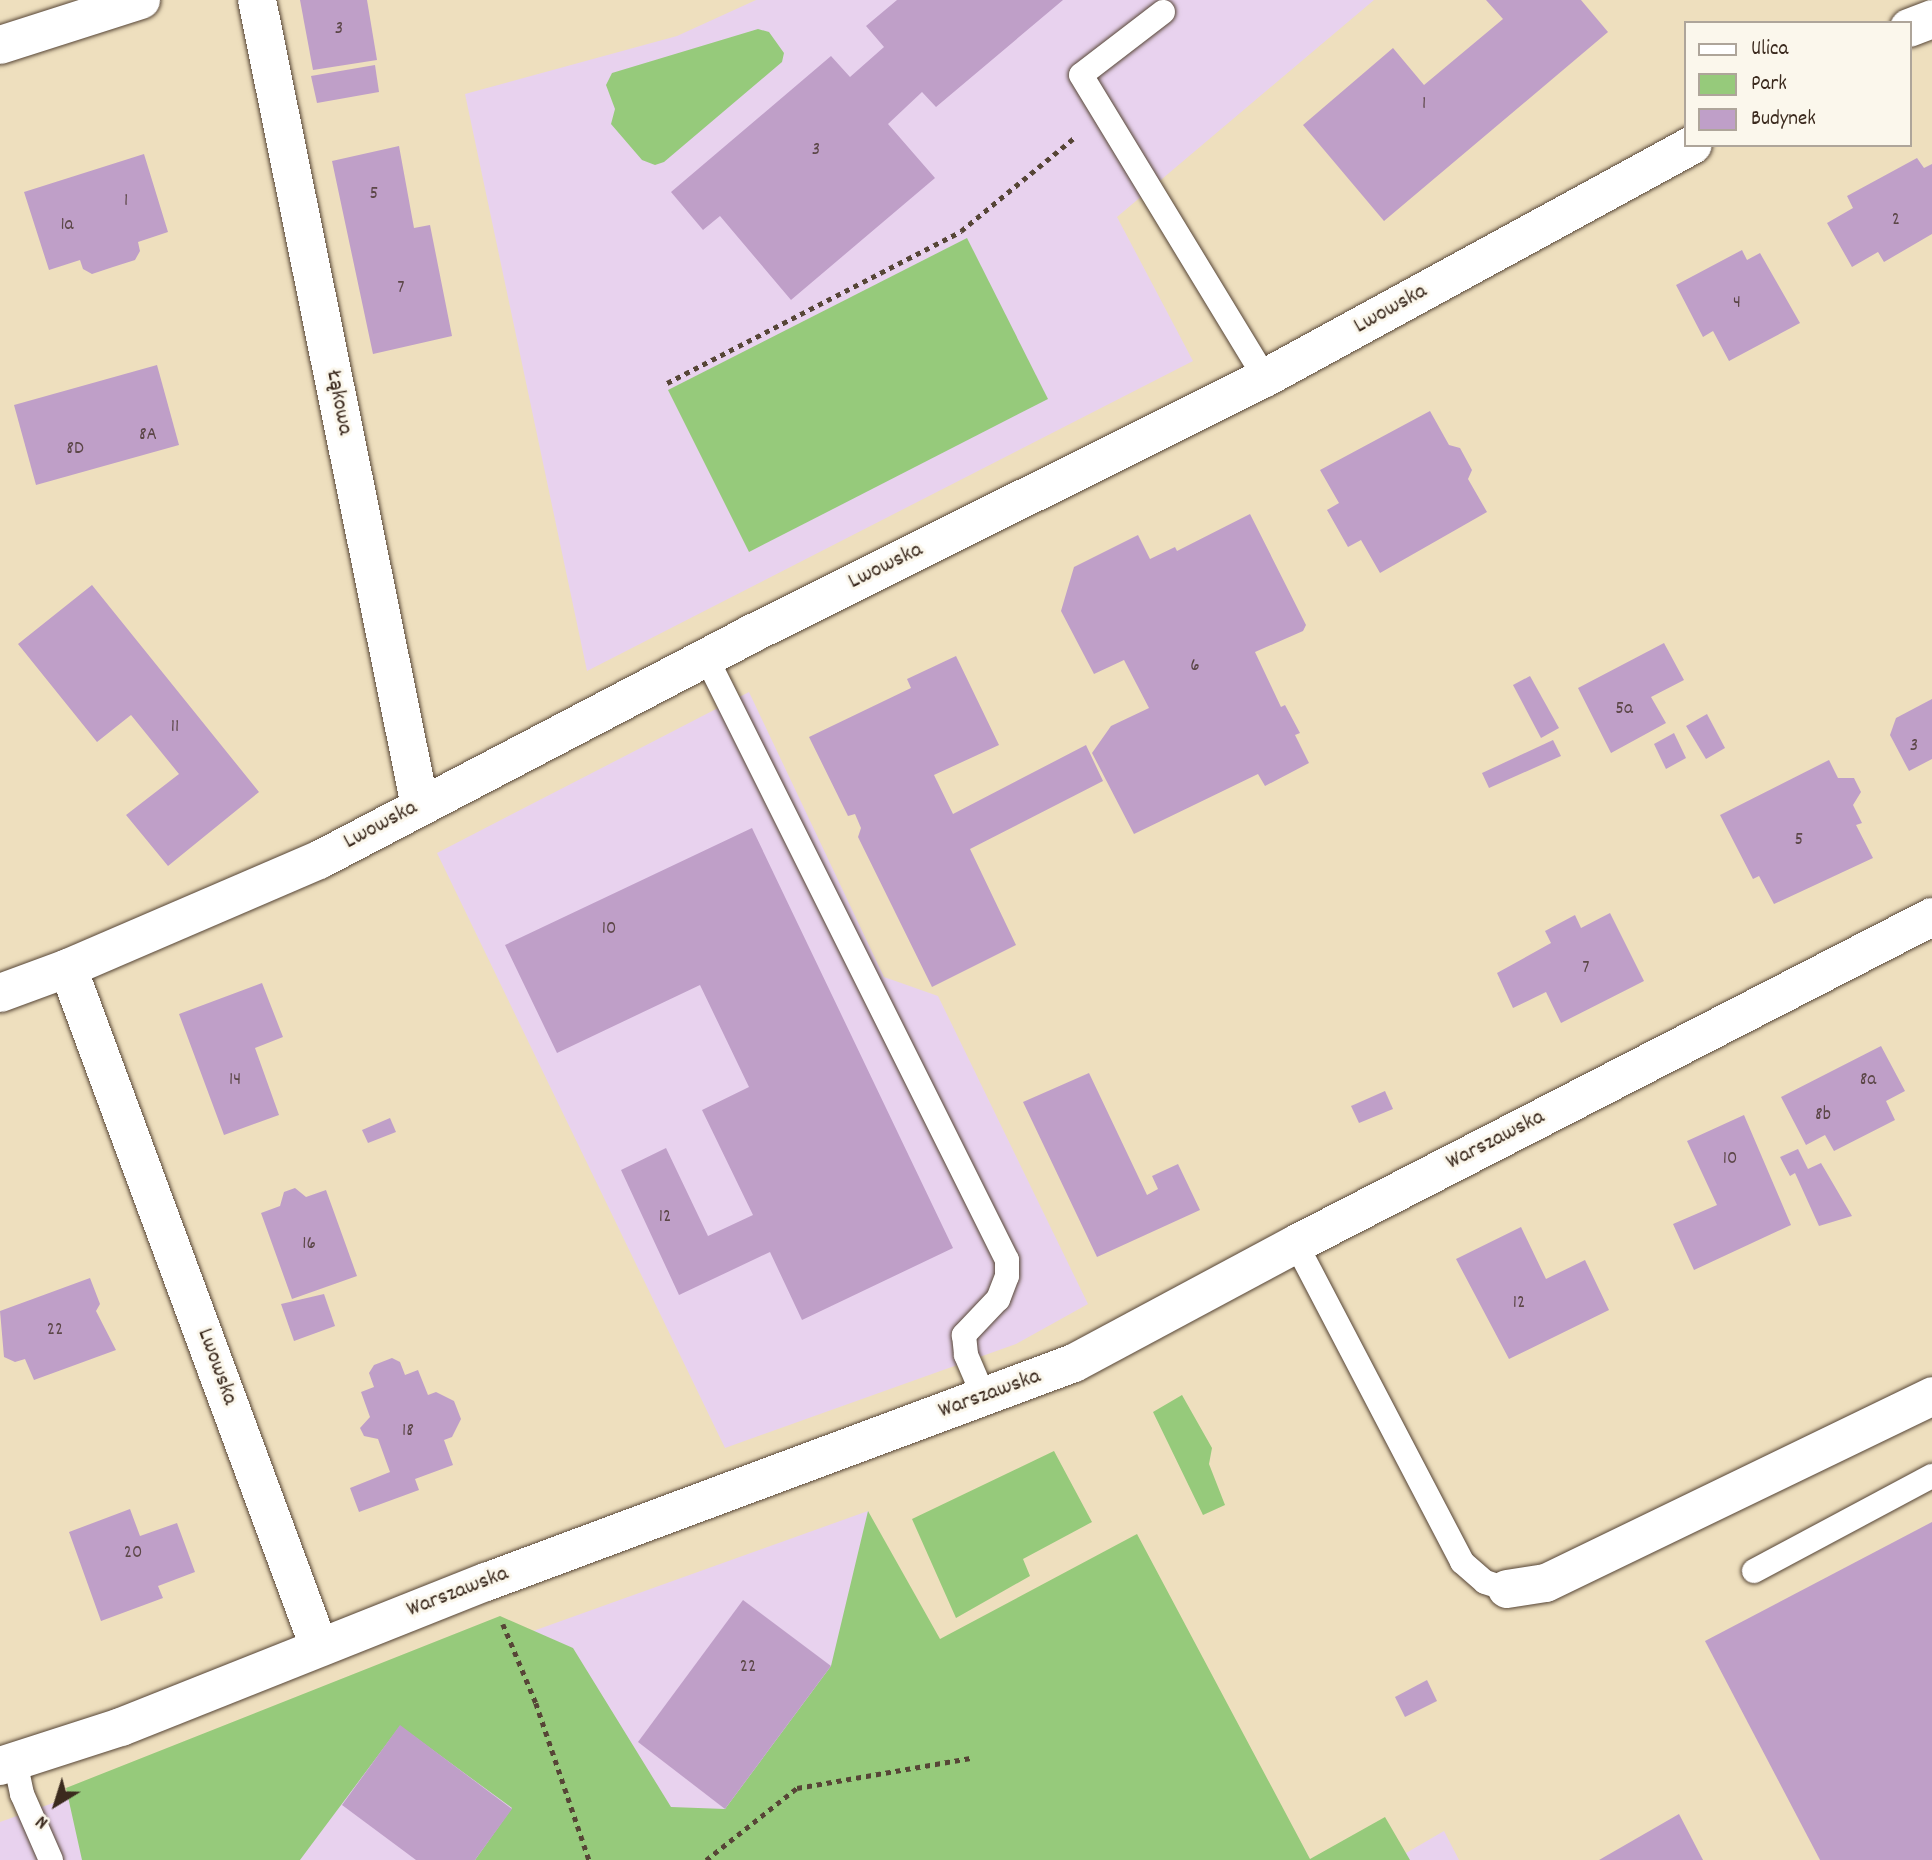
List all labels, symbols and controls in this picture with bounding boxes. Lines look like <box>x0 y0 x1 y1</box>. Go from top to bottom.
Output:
house number: 3 <box>335 19 343 41</box>
legend <box>1684 21 1911 147</box>
text: Ulica <box>1751 35 1788 65</box>
text: Park <box>1751 70 1787 100</box>
house number: 1 <box>1422 94 1426 116</box>
text: Budynek <box>1751 105 1816 135</box>
house number: 3 <box>812 140 820 162</box>
house number: 5 <box>370 184 378 206</box>
house number: 1 <box>124 191 128 213</box>
house number: 2 <box>1892 210 1900 232</box>
house number: 1a <box>60 215 74 237</box>
house number: 7 <box>397 278 405 300</box>
street label: Lwowska <box>1350 279 1432 341</box>
house number: 4 <box>1733 293 1741 315</box>
street label: Łąkowa <box>318 368 358 438</box>
house number: 8A <box>139 425 157 447</box>
house number: 8D <box>66 439 84 461</box>
street label: Lwowska <box>844 537 928 597</box>
house number: 6 <box>1190 656 1200 678</box>
house number: 5a <box>1615 699 1633 721</box>
house number: 11 <box>171 717 179 739</box>
house number: 3 <box>1910 736 1918 758</box>
street label: Lwowska <box>340 795 422 857</box>
house number: 5 <box>1795 830 1803 852</box>
house number: 10 <box>602 919 616 941</box>
house number: 7 <box>1582 958 1590 980</box>
house number: 14 <box>229 1070 241 1092</box>
house number: 8a <box>1860 1070 1876 1092</box>
street label: Warszawska <box>1442 1105 1550 1177</box>
house number: 8b <box>1815 1105 1831 1127</box>
house number: 10 <box>1723 1149 1737 1171</box>
house number: 12 <box>659 1207 671 1229</box>
house number: 16 <box>302 1234 316 1256</box>
house number: 12 <box>1513 1293 1525 1315</box>
house number: 22 <box>47 1320 63 1342</box>
street label: Lwowska <box>189 1325 243 1409</box>
street label: Warszawska <box>935 1364 1045 1426</box>
house number: 18 <box>402 1421 414 1443</box>
house number: 20 <box>124 1543 142 1565</box>
street label: Warszawska <box>403 1561 513 1625</box>
house number: 22 <box>740 1657 756 1679</box>
north arrow <box>21 1769 91 1839</box>
text: N <box>31 1807 55 1834</box>

